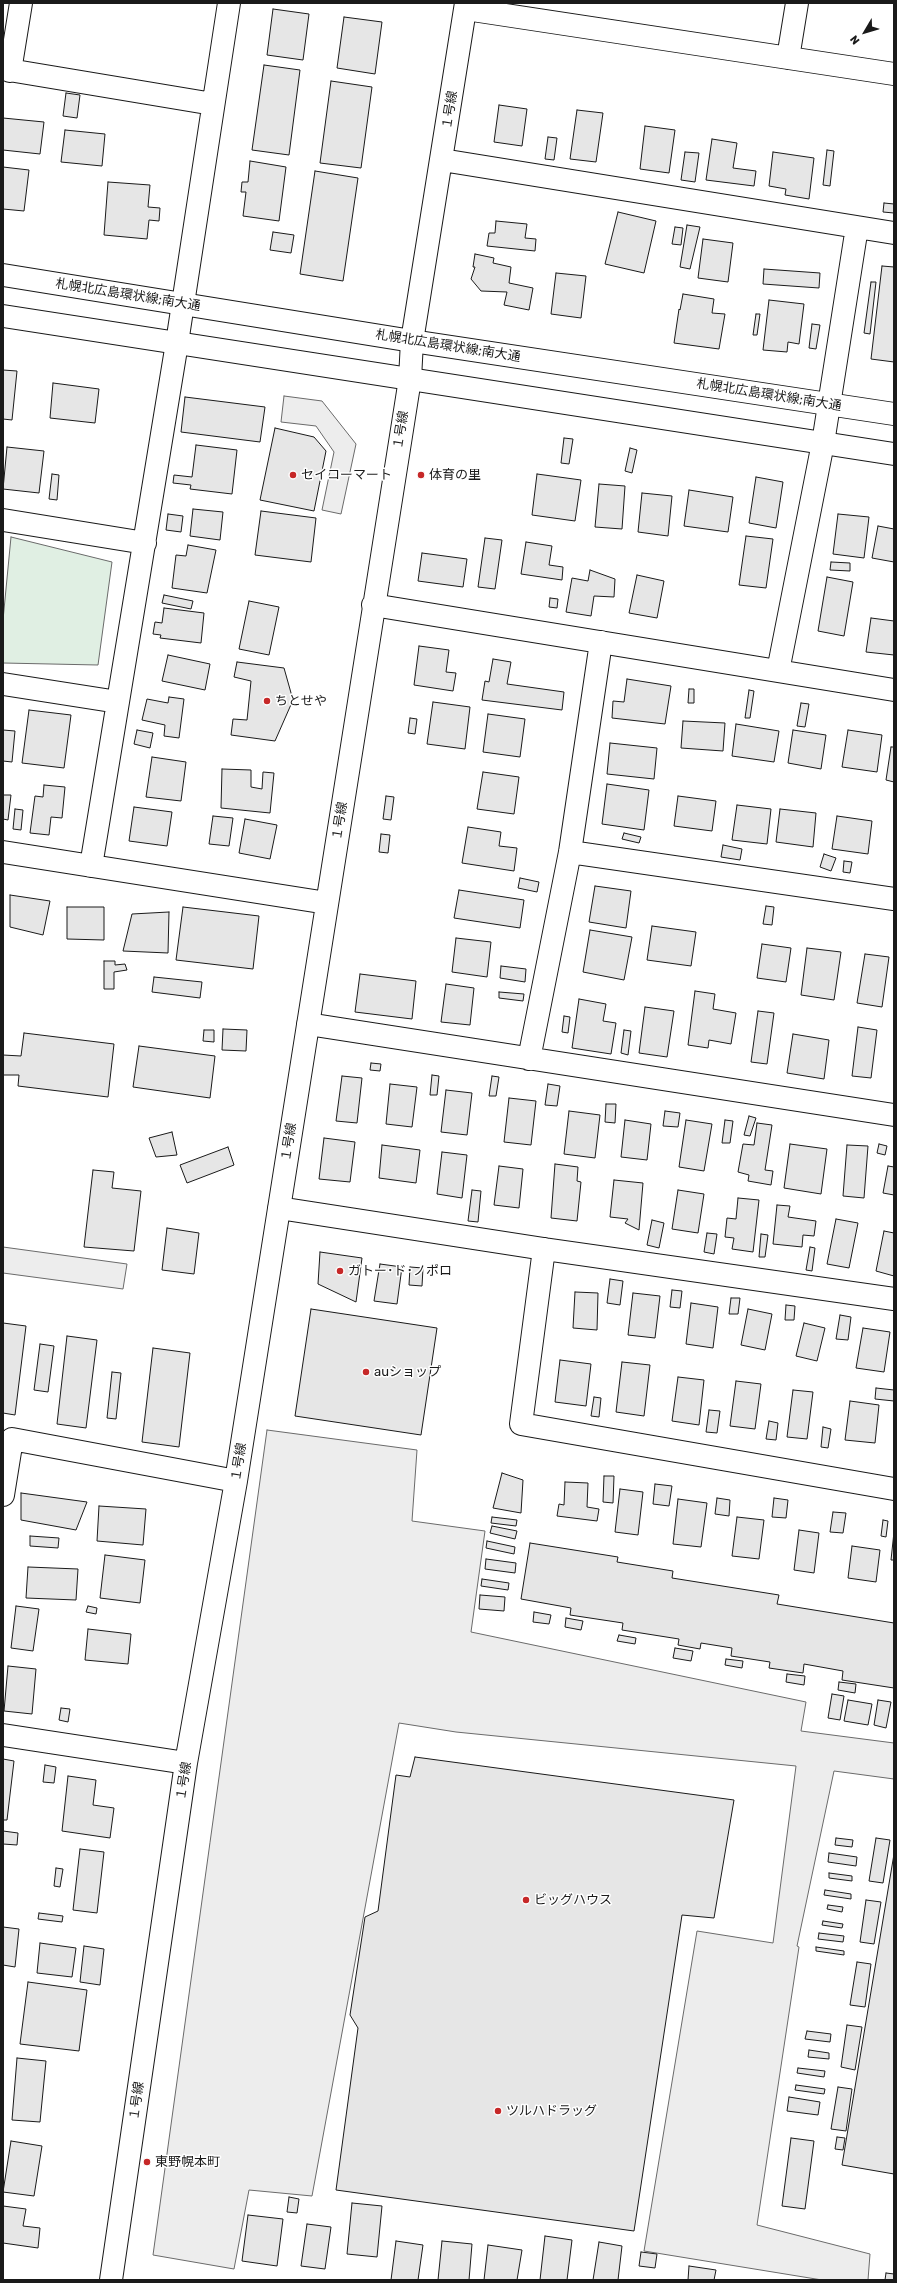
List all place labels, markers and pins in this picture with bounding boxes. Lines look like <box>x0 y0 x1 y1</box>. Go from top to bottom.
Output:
place label: セイコーマート <box>301 467 392 483</box>
place label: 体育の里 <box>429 467 481 483</box>
marker: セイコーマート <box>288 470 298 480</box>
marker: 体育の里 <box>416 470 426 480</box>
place label: ちとせや <box>275 693 327 709</box>
marker: ちとせや <box>262 696 272 706</box>
place label: ガトー･ド･ノポロ <box>348 1263 452 1279</box>
marker: ガトー･ド･ノポロ <box>335 1266 345 1276</box>
place label: auショップ <box>374 1364 441 1380</box>
marker: auショップ <box>361 1367 371 1377</box>
place label: ビッグハウス <box>534 1892 612 1908</box>
marker: ビッグハウス <box>521 1895 531 1905</box>
place label: ツルハドラッグ <box>506 2103 597 2119</box>
marker: ツルハドラッグ <box>493 2106 503 2116</box>
place label: 東野幌本町 <box>155 2154 220 2170</box>
marker: 東野幌本町 <box>142 2157 152 2167</box>

